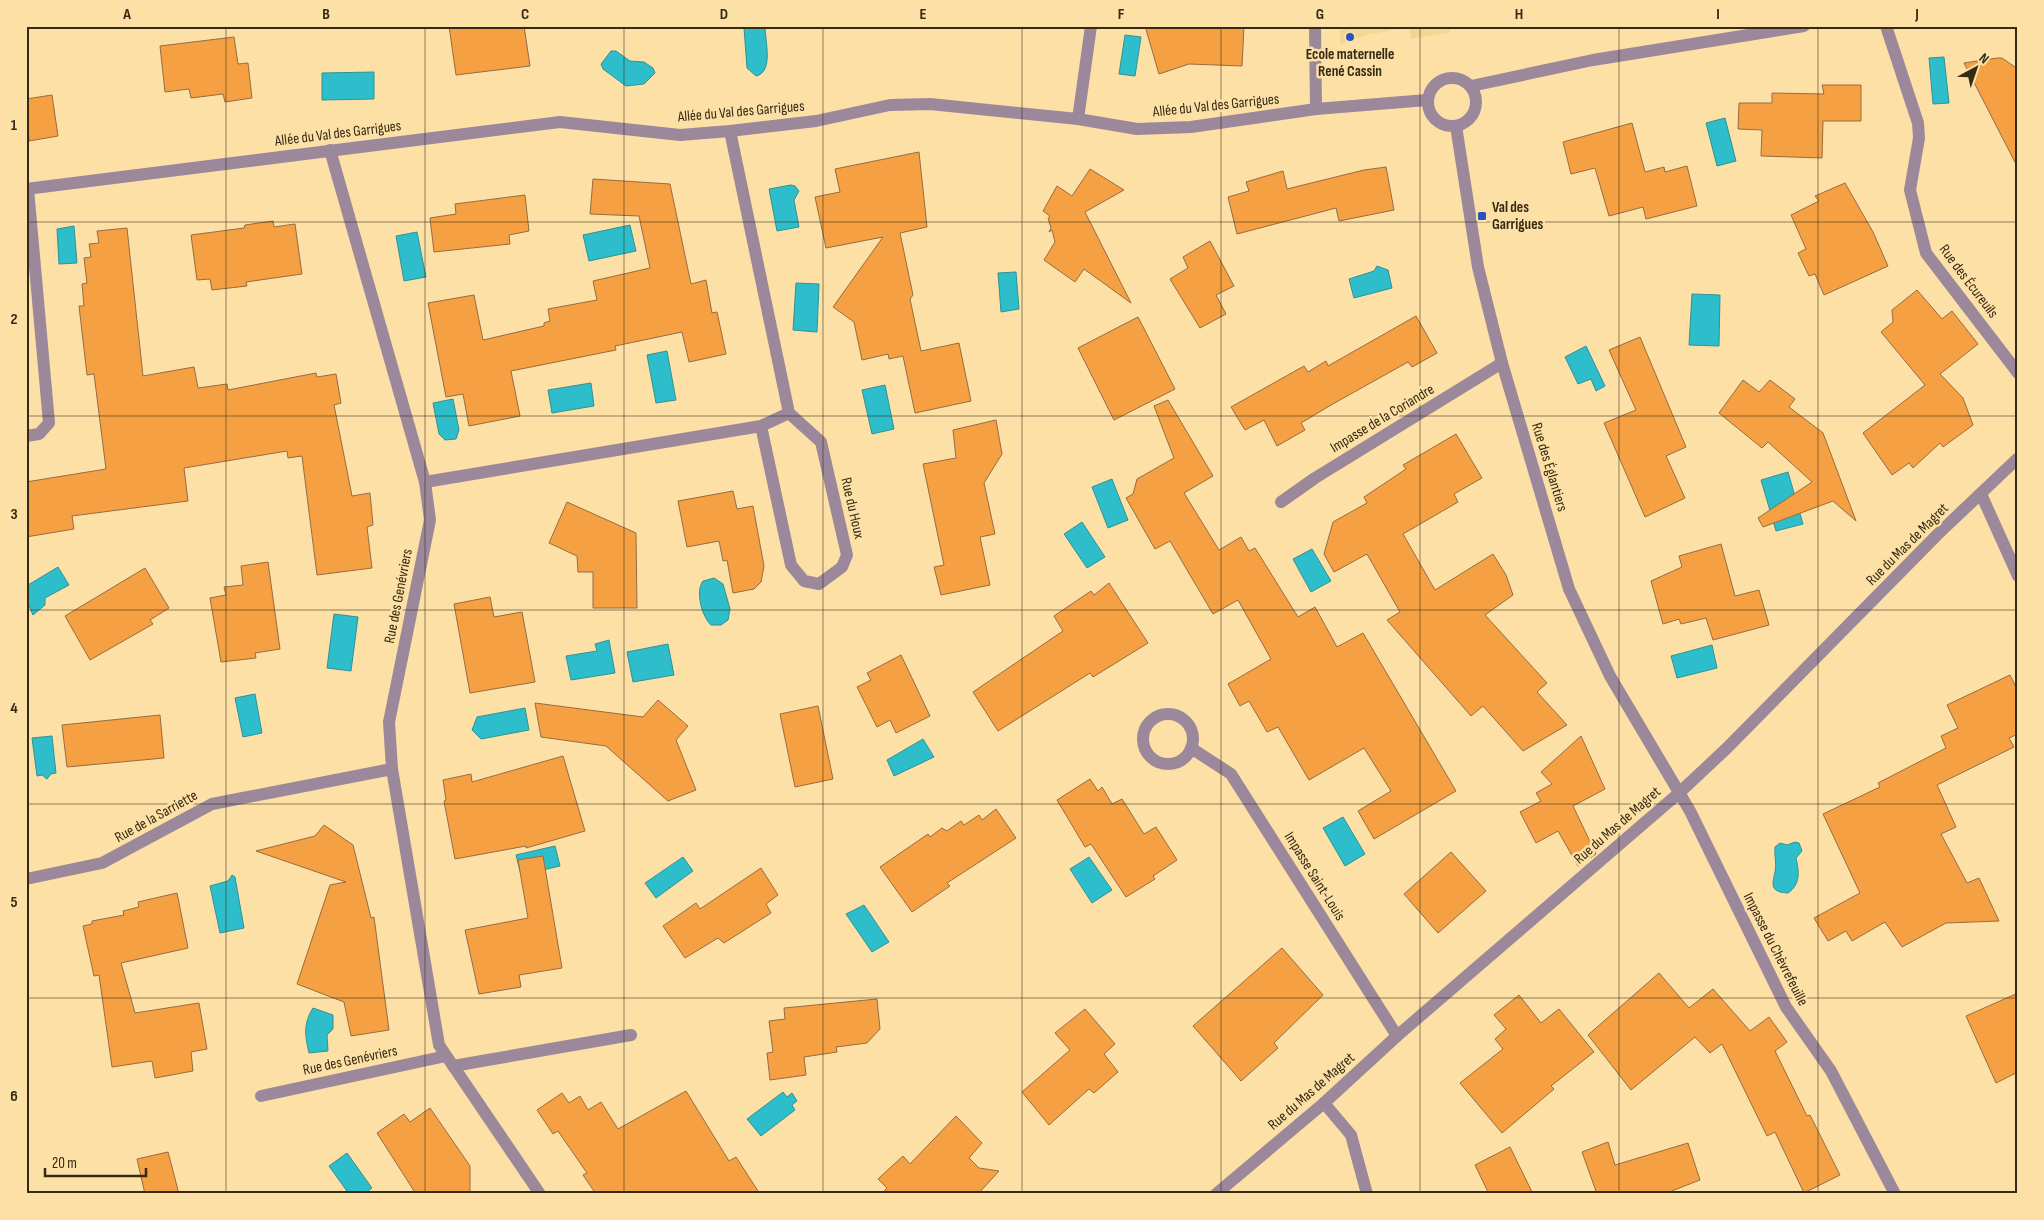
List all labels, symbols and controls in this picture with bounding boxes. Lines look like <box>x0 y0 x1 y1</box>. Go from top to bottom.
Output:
text: A <box>122 5 131 24</box>
text: B <box>322 5 330 24</box>
text: C <box>521 5 529 24</box>
text: D <box>720 5 728 24</box>
text: E <box>920 5 927 24</box>
text: F <box>1118 5 1125 24</box>
text: G <box>1316 5 1324 24</box>
text: H <box>1515 5 1523 24</box>
text: I <box>1716 5 1720 24</box>
text: J <box>1914 5 1919 24</box>
marker: Ecole maternelle René Cassin <box>1344 31 1356 43</box>
north arrow <box>1952 42 2002 92</box>
place label: Ecole maternelle René Cassin <box>1306 45 1394 81</box>
text: N <box>1976 50 1992 67</box>
street label: Allée du Val des Garrigues <box>1151 89 1280 122</box>
street label: Allée du Val des Garrigues <box>676 96 805 127</box>
text: 1 <box>11 116 18 135</box>
street label: Allée du Val des Garrigues <box>273 116 402 151</box>
place label: Val des Garrigues <box>1492 198 1544 234</box>
marker: Val des Garrigues <box>1476 210 1488 222</box>
street label: Rue des Écureuils <box>1935 241 2002 322</box>
text: 2 <box>10 310 18 329</box>
street label: Impasse de la Coriandre <box>1327 380 1438 457</box>
street label: Rue des Églantiers <box>1527 420 1572 514</box>
street label: Rue du Houx <box>836 476 869 541</box>
street label: Rue du Mas de Magret <box>1862 499 1953 590</box>
text: 3 <box>10 505 18 524</box>
street label: Rue des Genévriers <box>380 547 417 645</box>
text: 4 <box>10 699 18 718</box>
street label: Rue du Mas de Magret <box>1570 782 1665 868</box>
street label: Rue de la Sarriette <box>111 786 201 847</box>
street label: Impasse Saint-Louis <box>1280 828 1349 924</box>
street label: Impasse du Chèvrefeuille <box>1739 889 1812 1009</box>
text: 5 <box>10 893 18 912</box>
street label: Rue des Genévriers <box>301 1041 399 1080</box>
street label: Rue du Mas de Magret <box>1264 1048 1359 1134</box>
text: 6 <box>10 1087 18 1106</box>
scale bar <box>45 1145 146 1177</box>
text: 20 m <box>52 1154 77 1173</box>

